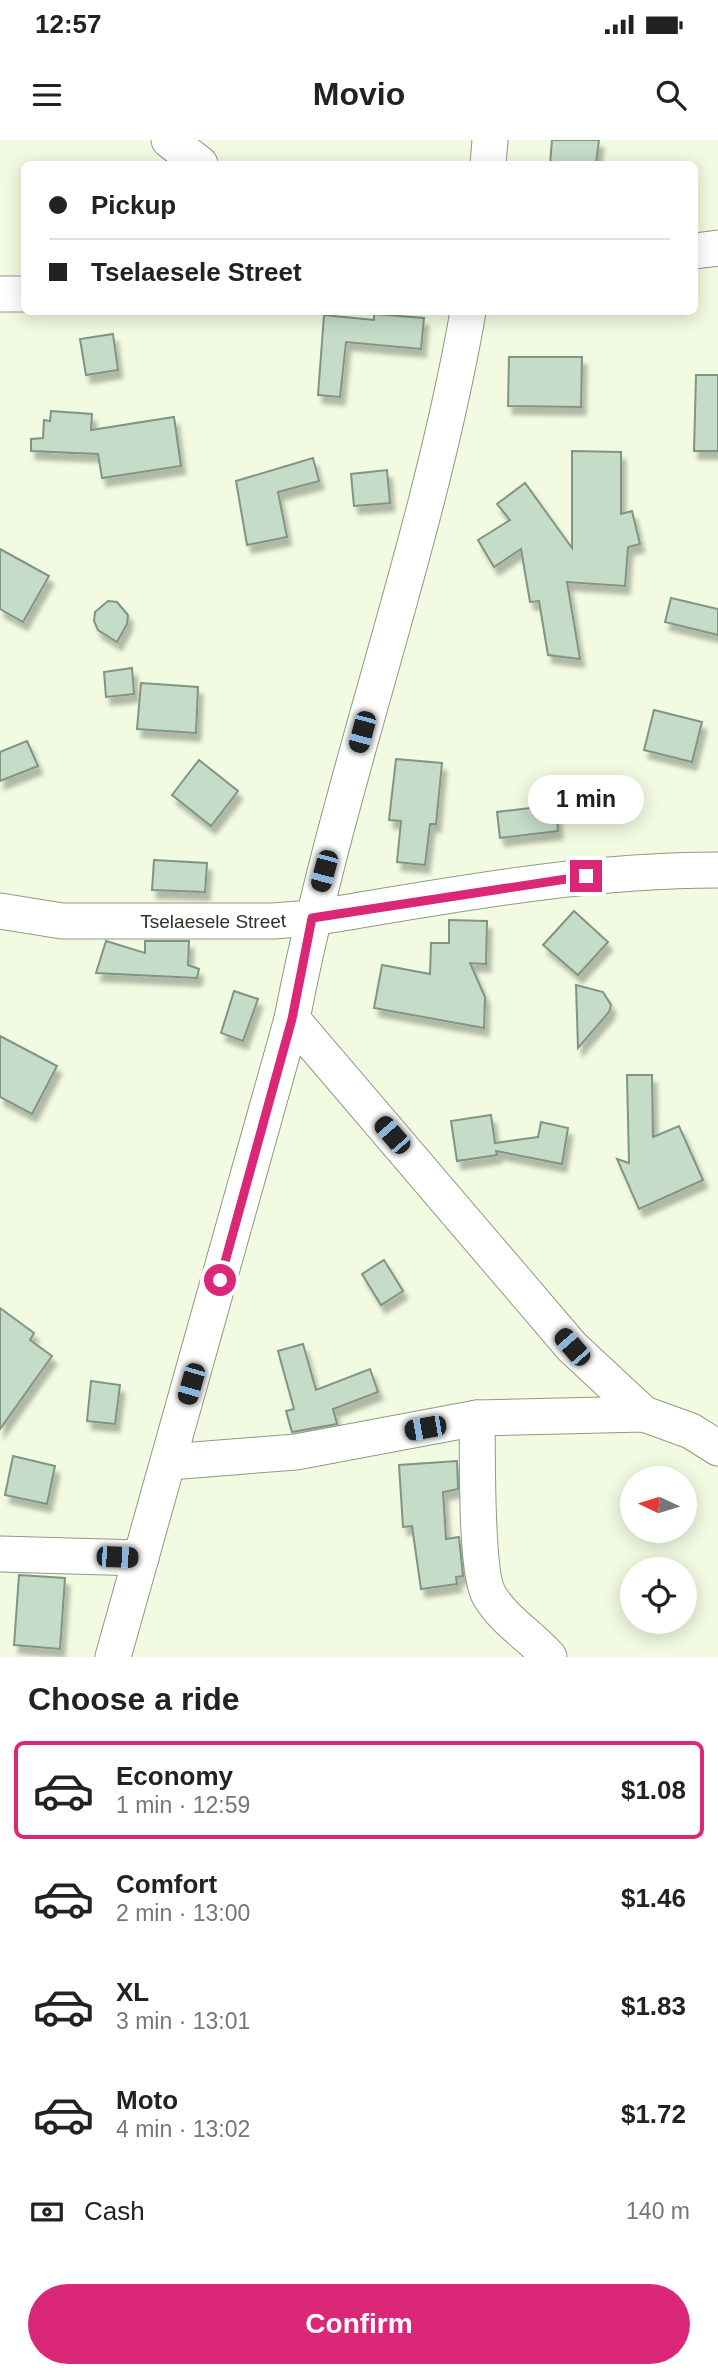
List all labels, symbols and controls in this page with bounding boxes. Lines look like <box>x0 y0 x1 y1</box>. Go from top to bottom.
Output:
text: 12:57 <box>35 9 102 39</box>
icon: menu <box>28 76 66 114</box>
text: Movio <box>313 76 405 112</box>
icon: search <box>652 76 690 114</box>
text: Pickup <box>91 190 176 220</box>
text: Tselaesele Street <box>91 257 302 287</box>
car <box>347 709 378 755</box>
callout: 1 min <box>528 774 644 824</box>
text: 1 min <box>556 786 616 812</box>
car <box>309 848 340 894</box>
route end <box>570 860 602 892</box>
street label: Tselaesele Street <box>140 909 288 932</box>
car <box>371 1112 414 1158</box>
route start <box>204 1264 236 1296</box>
car <box>551 1324 594 1370</box>
car <box>176 1361 207 1407</box>
car <box>403 1414 448 1442</box>
north arrow <box>620 1466 696 1544</box>
map controls <box>620 1466 697 1634</box>
car <box>96 1546 139 1568</box>
button: locate <box>620 1557 697 1634</box>
text: Choose a ride <box>28 1681 240 1717</box>
icon: car <box>32 1759 95 1822</box>
text: Economy <box>116 1761 233 1791</box>
text: $1.08 <box>621 1775 686 1805</box>
text: 1 min · 12:59 <box>116 1792 250 1818</box>
icon: car <box>32 1867 95 1930</box>
text: Comfort <box>116 1869 217 1899</box>
text: $1.46 <box>621 1883 686 1913</box>
text: 2 min · 13:00 <box>116 1900 250 1926</box>
icon: car <box>32 1975 95 2038</box>
text: XL <box>116 1977 149 2007</box>
text: $1.83 <box>621 1991 686 2021</box>
text: 3 min · 13:01 <box>116 2008 250 2034</box>
icon: car <box>32 2083 95 2146</box>
text: Moto <box>116 2085 178 2115</box>
text: $1.72 <box>621 2099 686 2129</box>
text: 4 min · 13:02 <box>116 2116 250 2142</box>
icon: cash <box>28 2193 66 2231</box>
text: Cash <box>84 2196 145 2226</box>
text: 140 m <box>626 2198 690 2224</box>
button: Confirm <box>28 2284 690 2364</box>

